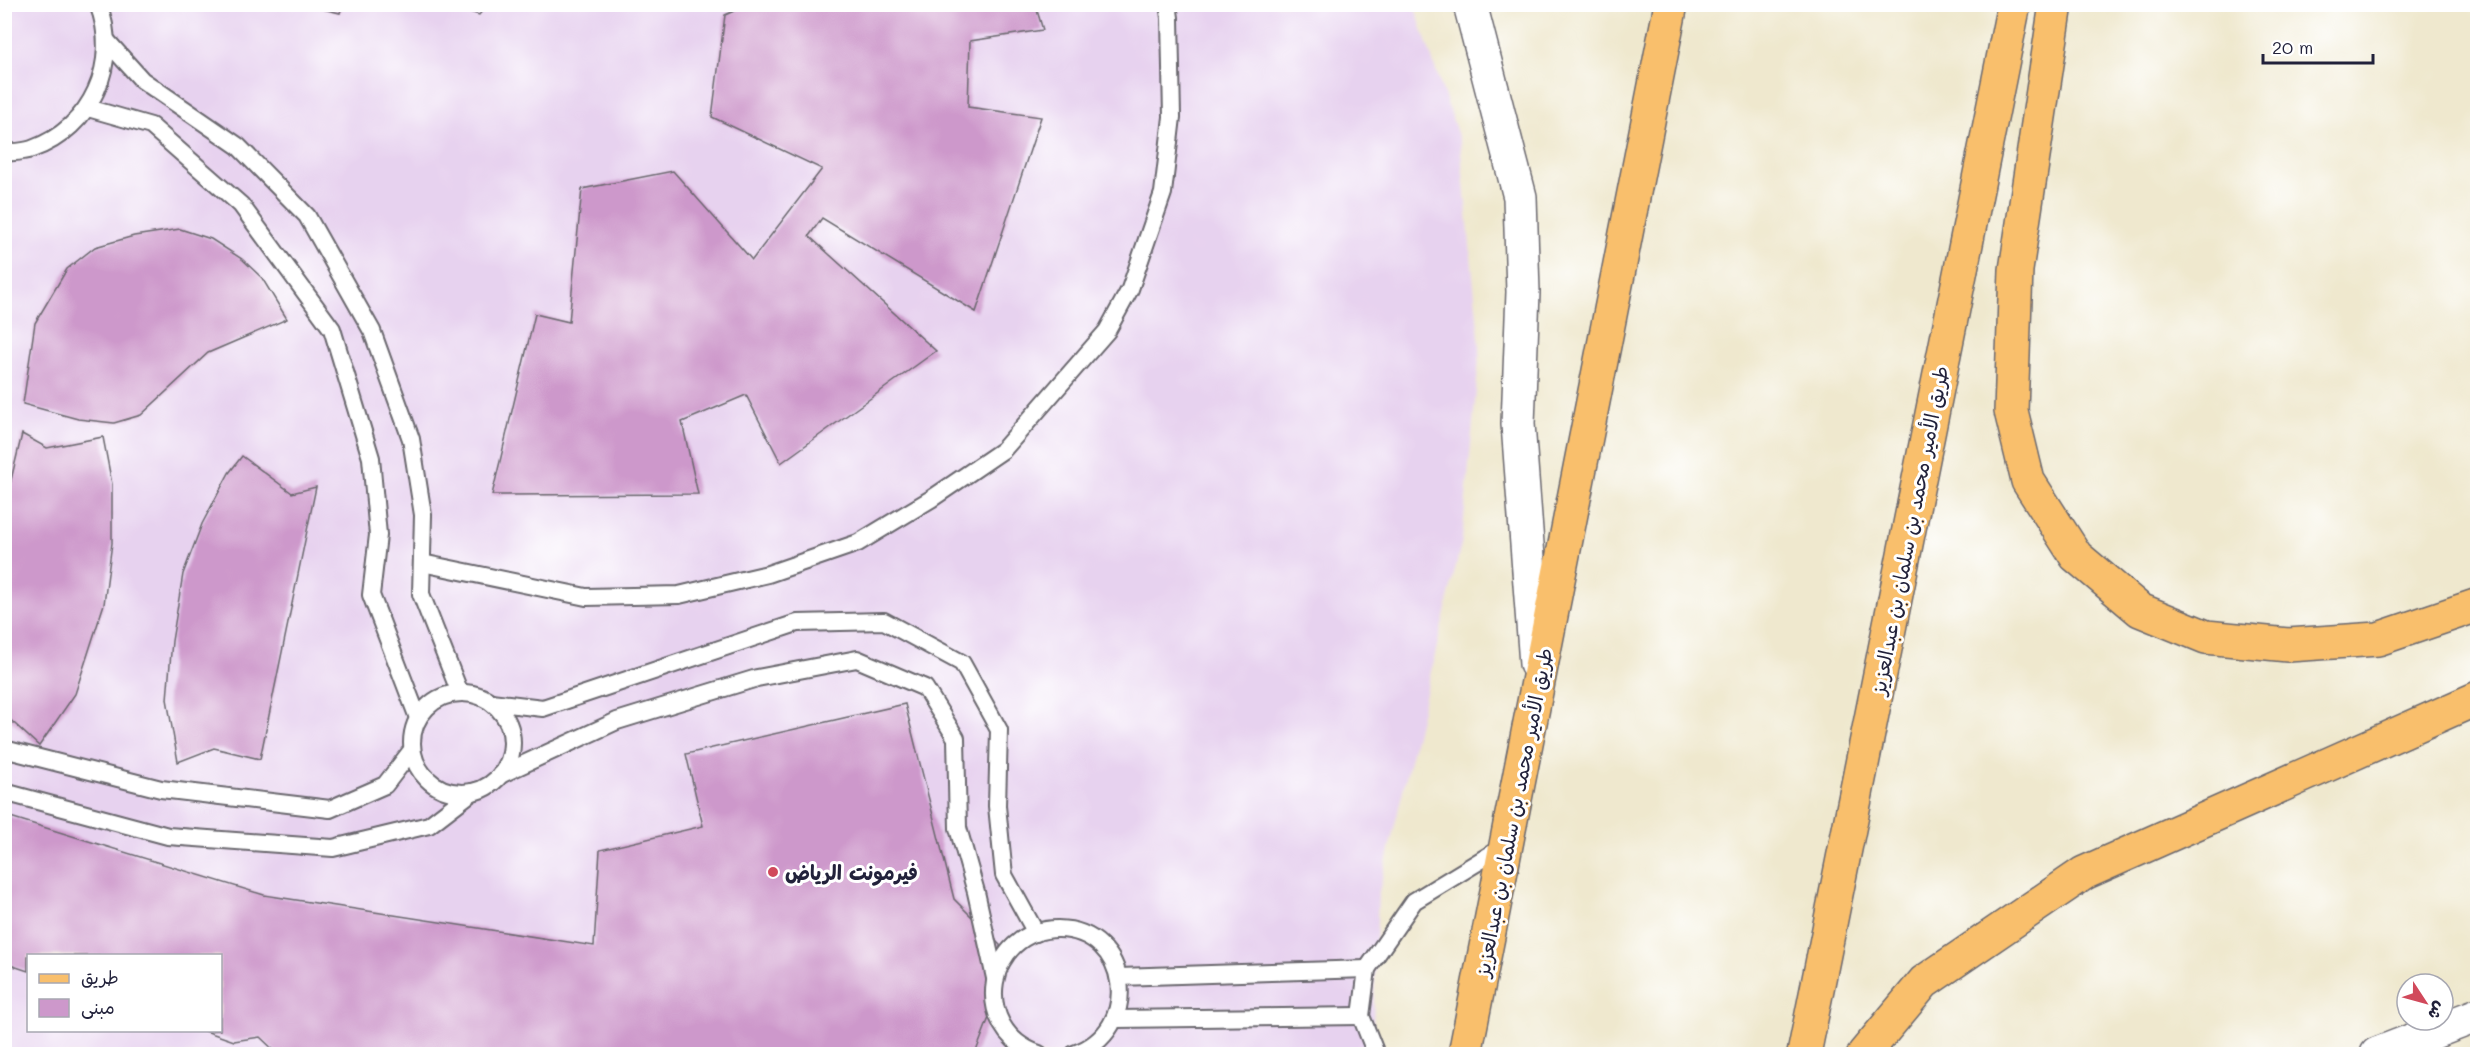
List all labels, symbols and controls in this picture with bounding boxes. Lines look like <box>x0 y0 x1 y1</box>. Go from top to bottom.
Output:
scale bar <box>2263 27 2372 65</box>
text: 20 m <box>2272 35 2313 59</box>
street label: طريق الأمير محمد بن سلمان بن عبدالعزيز <box>1864 363 1954 699</box>
street label: طريق الأمير محمد بن سلمان بن عبدالعزيز <box>1468 645 1558 981</box>
place label: فيرمونت الرياض <box>785 859 918 886</box>
marker: فيرمونت الرياض <box>766 865 780 879</box>
legend <box>27 954 222 1032</box>
text: طريق <box>81 965 119 989</box>
north arrow <box>2395 972 2455 1032</box>
text: مبنى <box>81 995 115 1019</box>
text: ش <box>2424 998 2451 1024</box>

